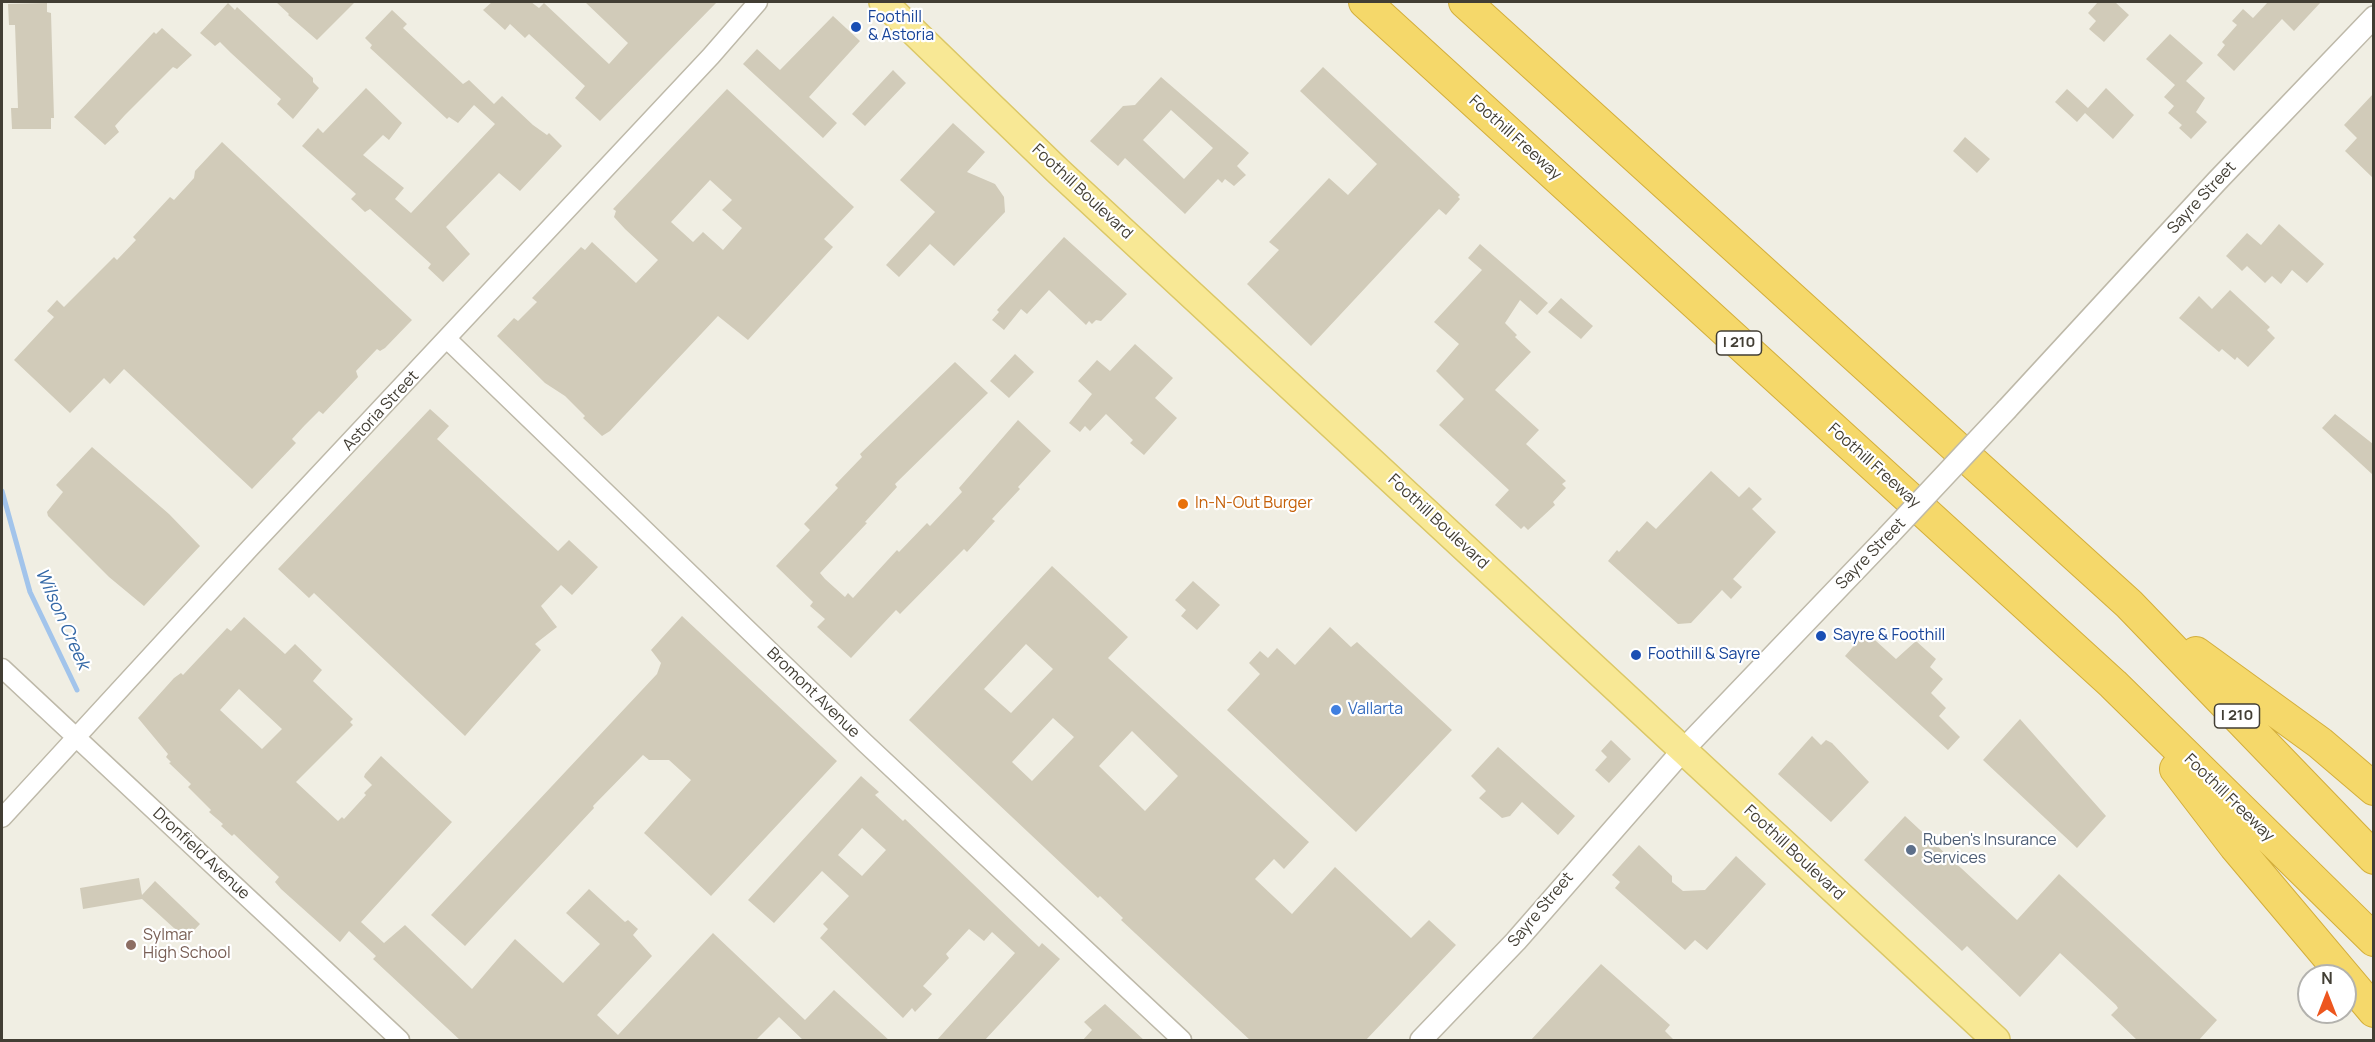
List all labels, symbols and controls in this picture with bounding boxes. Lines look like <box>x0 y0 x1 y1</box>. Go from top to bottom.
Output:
place label: Foothill & Astoria <box>868 8 934 46</box>
marker: Foothill & Astoria <box>849 20 863 34</box>
street label: Foothill Freeway <box>1465 91 1565 185</box>
street label: Foothill Boulevard <box>1028 141 1136 243</box>
street label: Sayre Street <box>2164 158 2240 238</box>
road number: I 210 <box>1716 331 1762 355</box>
street label: Astoria Street <box>339 367 423 455</box>
street label: Foothill Freeway <box>1824 419 1924 513</box>
street label: Foothill Boulevard <box>1384 471 1492 573</box>
place label: In-N-Out Burger <box>1195 494 1313 514</box>
marker: In-N-Out Burger <box>1176 497 1190 511</box>
street label: Sayre Street <box>1832 514 1910 594</box>
water label: Wilson Creek <box>30 565 94 673</box>
place label: Sayre & Foothill <box>1833 626 1945 646</box>
marker: Sayre & Foothill <box>1814 629 1828 643</box>
street label: Bromont Avenue <box>763 644 863 742</box>
place label: Foothill & Sayre <box>1648 645 1760 665</box>
marker: Foothill & Sayre <box>1629 648 1643 662</box>
place label: Vallarta <box>1348 700 1403 720</box>
marker: Vallarta <box>1329 703 1343 717</box>
road number: I 210 <box>2214 704 2260 728</box>
street label: Foothill Freeway <box>2180 750 2278 846</box>
street label: Foothill Boulevard <box>1740 802 1848 904</box>
street label: Dronfield Avenue <box>149 804 253 904</box>
place label: Ruben's Insurance Services <box>1923 831 2057 869</box>
marker: Ruben's Insurance Services <box>1904 843 1918 857</box>
street label: Sayre Street <box>1504 869 1578 951</box>
place label: Sylmar High School <box>143 926 231 964</box>
marker: Sylmar High School <box>124 938 138 952</box>
north arrow <box>2297 964 2357 1024</box>
text: N <box>2321 967 2333 989</box>

